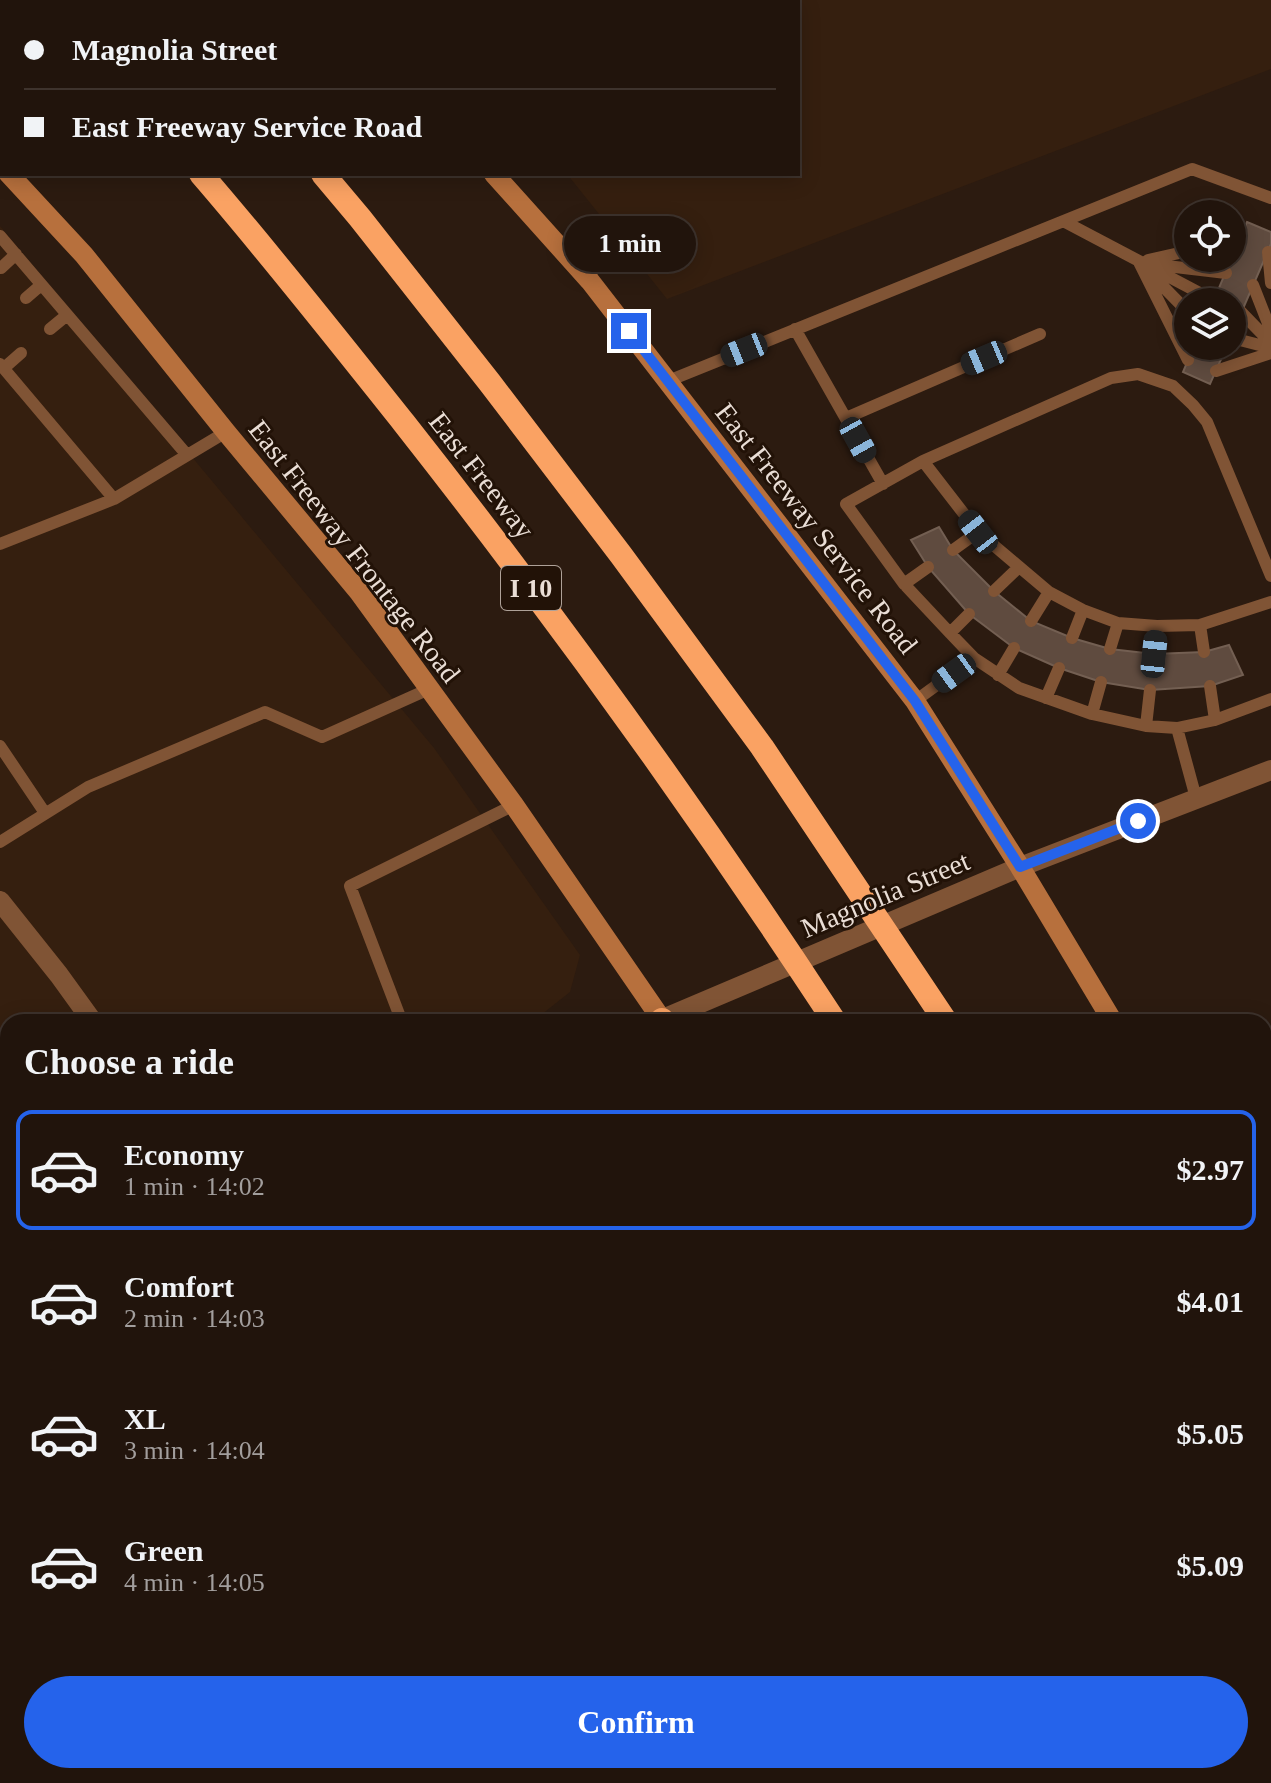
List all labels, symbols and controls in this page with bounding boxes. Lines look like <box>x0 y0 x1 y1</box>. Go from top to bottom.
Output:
text: Magnolia Street <box>72 33 277 66</box>
text: East Freeway Service Road <box>72 110 422 143</box>
map controls <box>1174 200 1246 360</box>
button: locate <box>1174 200 1246 272</box>
callout: 1 min <box>563 215 695 271</box>
text: 1 min <box>599 229 661 258</box>
button: layers <box>1174 288 1246 360</box>
route end <box>611 313 647 349</box>
car <box>717 330 771 370</box>
car <box>957 338 1011 378</box>
street label: East Freeway Service Road <box>709 397 924 659</box>
street label: East Freeway <box>423 406 540 545</box>
car <box>836 413 880 467</box>
street label: East Freeway Frontage Road <box>243 414 467 689</box>
car <box>954 506 1002 558</box>
road number: I 10 <box>501 566 561 610</box>
car <box>1140 629 1168 679</box>
car <box>928 649 980 697</box>
route start <box>1120 803 1156 839</box>
street label: Magnolia Street <box>796 845 974 944</box>
text: Choose a ride <box>24 1042 234 1082</box>
icon: car <box>28 1134 100 1206</box>
text: Economy <box>124 1138 244 1171</box>
text: $2.97 <box>1177 1153 1244 1186</box>
text: 1 min · 14:02 <box>124 1172 265 1201</box>
icon: car <box>28 1266 100 1338</box>
text: Comfort <box>124 1270 234 1303</box>
text: $4.01 <box>1177 1285 1244 1318</box>
text: 2 min · 14:03 <box>124 1304 265 1333</box>
icon: car <box>28 1398 100 1470</box>
text: XL <box>124 1402 166 1435</box>
text: $5.05 <box>1177 1417 1244 1450</box>
text: 3 min · 14:04 <box>124 1436 265 1465</box>
icon: car <box>28 1530 100 1602</box>
text: Green <box>124 1534 203 1567</box>
text: $5.09 <box>1177 1549 1244 1582</box>
text: 4 min · 14:05 <box>124 1568 265 1597</box>
button: Confirm <box>24 1676 1248 1768</box>

